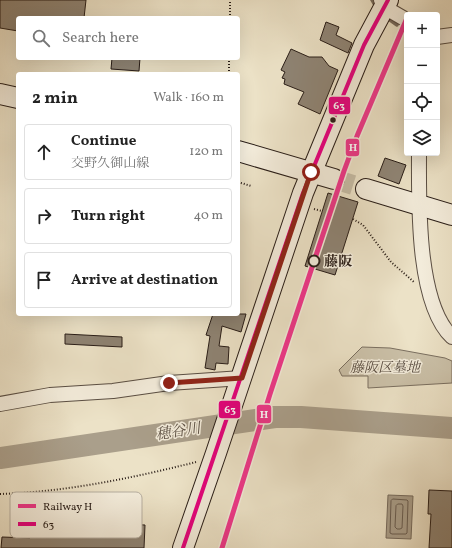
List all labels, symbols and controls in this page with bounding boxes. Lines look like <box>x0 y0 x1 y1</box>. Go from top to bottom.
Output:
map controls <box>404 12 440 156</box>
button: + <box>404 12 440 48</box>
search box <box>16 16 240 60</box>
icon: search <box>30 27 52 49</box>
text: Search here <box>62 28 139 49</box>
button: − <box>404 48 440 84</box>
button: locate <box>404 84 440 120</box>
text: 2 min <box>32 87 78 110</box>
text: Walk · 160 m <box>153 89 224 107</box>
line badge: 63 <box>328 96 351 115</box>
text: 63 <box>333 99 345 114</box>
unlabelled marker <box>328 115 338 125</box>
button: layers <box>404 120 440 156</box>
text: Continue <box>71 131 136 152</box>
line badge: H <box>345 138 360 157</box>
icon: ahead <box>33 141 55 163</box>
text: H <box>349 141 358 156</box>
text: 120 m <box>189 143 223 161</box>
text: 交野久御山線 <box>71 155 149 173</box>
route start <box>302 163 320 181</box>
icon: right <box>33 205 55 227</box>
text: Turn right <box>71 206 145 227</box>
text: 40 m <box>194 207 223 225</box>
place label: 藤阪 <box>324 253 353 272</box>
marker: 藤阪 <box>307 254 321 268</box>
icon: arrive <box>33 269 55 291</box>
text: Arrive at destination <box>71 270 218 291</box>
park label: 藤阪区墓地 <box>350 359 422 378</box>
route end <box>160 374 178 392</box>
line badge: 63 <box>218 400 241 419</box>
text: 63 <box>224 403 236 418</box>
line badge: H <box>256 404 272 424</box>
text: H <box>260 408 269 423</box>
water label: 穂谷川 <box>154 418 204 446</box>
legend <box>10 492 142 538</box>
text: Railway H <box>43 500 92 515</box>
text: 63 <box>43 518 54 533</box>

